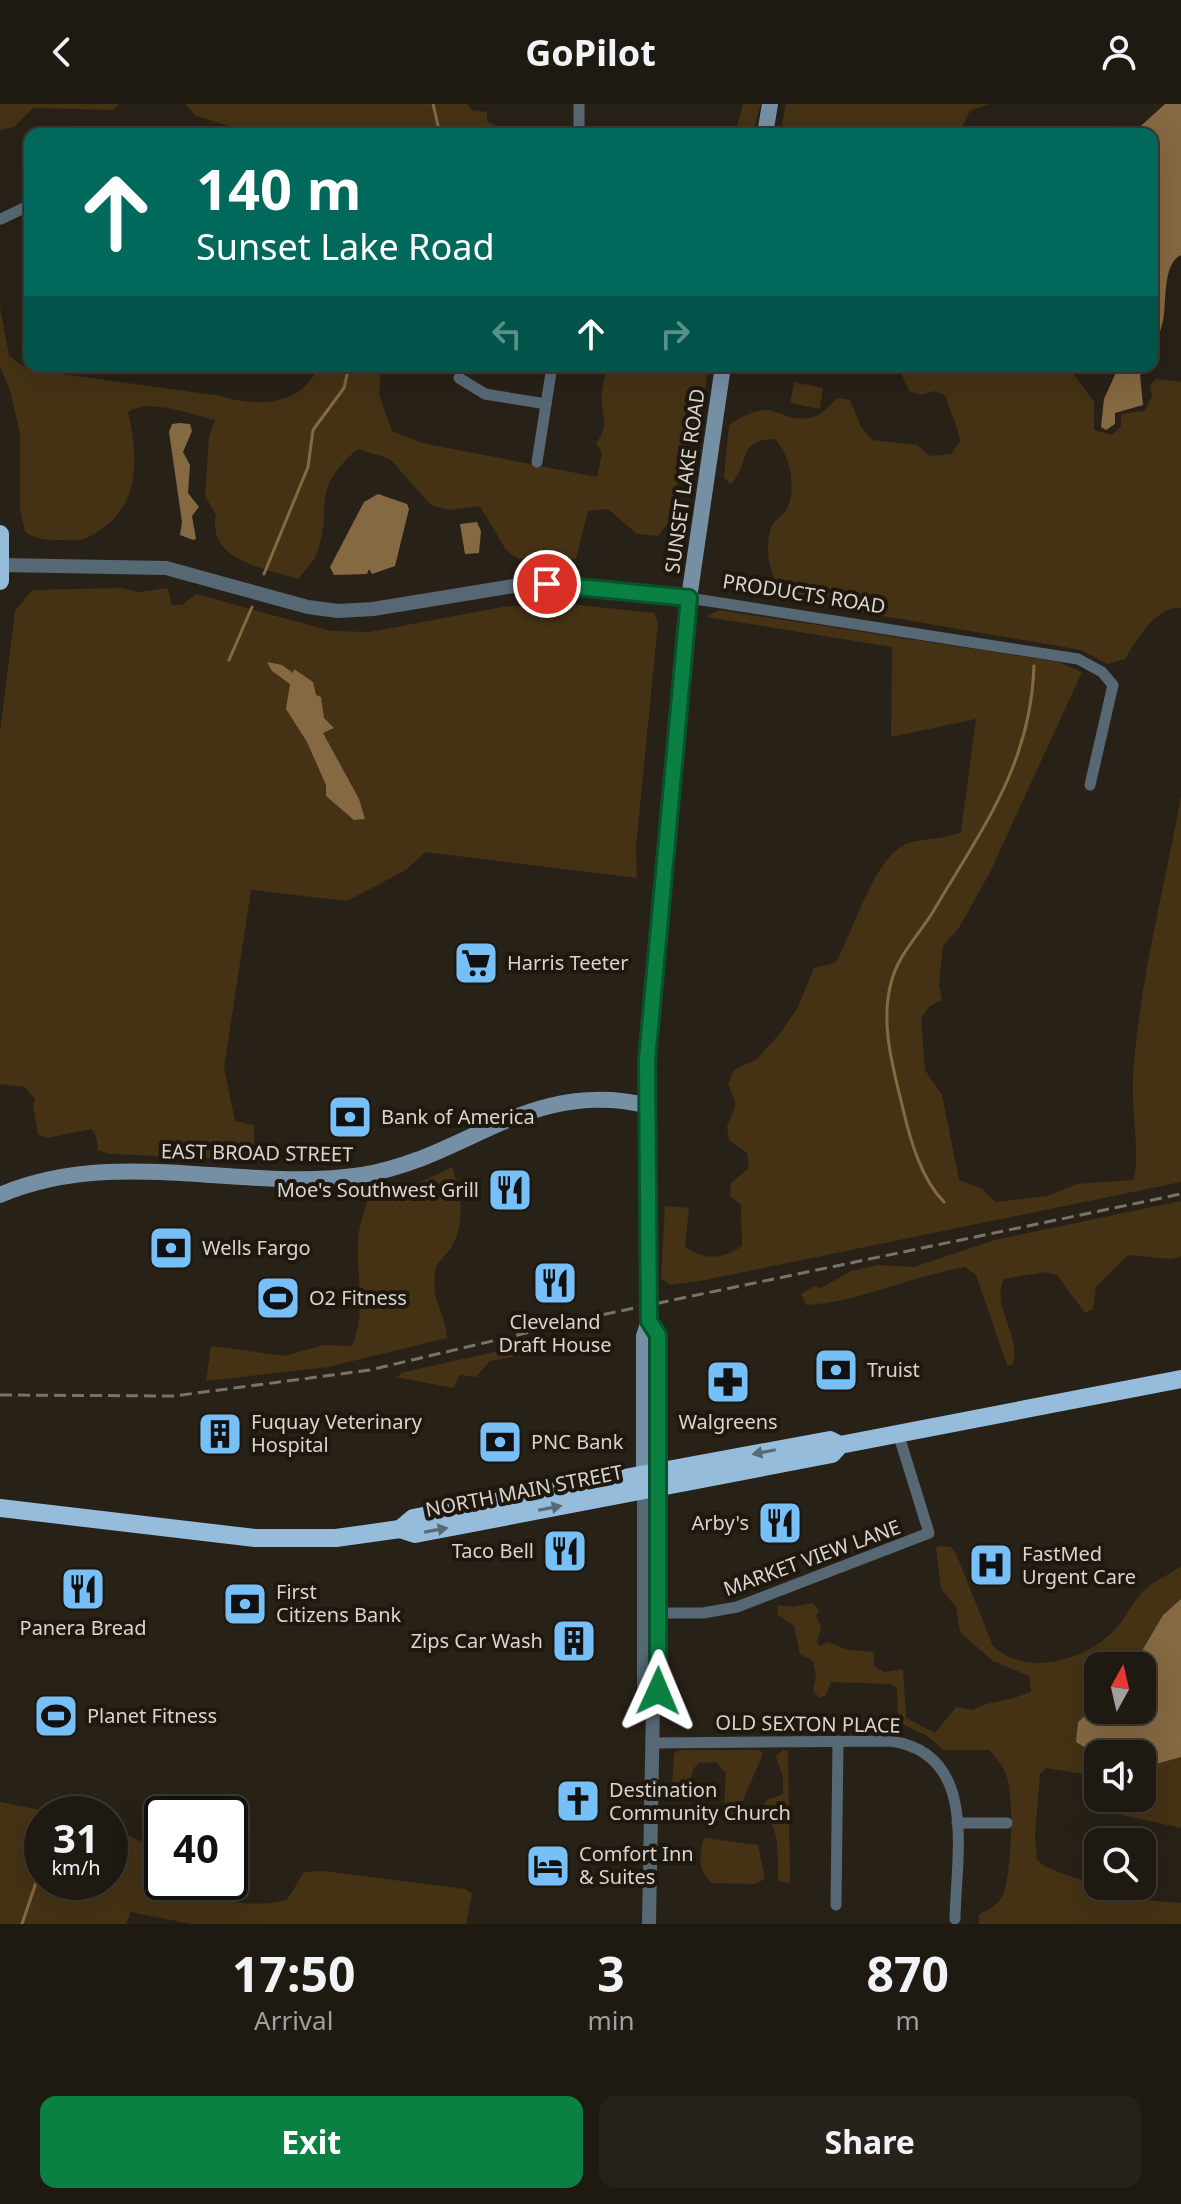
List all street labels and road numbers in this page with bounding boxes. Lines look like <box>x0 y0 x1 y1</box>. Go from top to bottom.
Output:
street label: SUNSET LAKE ROAD <box>658 387 711 575</box>
street label: PRODUCTS ROAD <box>721 567 887 620</box>
street label: EAST BROAD STREET <box>161 1137 353 1168</box>
street label: NORTH MAIN STREET <box>423 1458 625 1523</box>
street label: MARKET VIEW LANE <box>720 1513 904 1602</box>
street label: OLD SEXTON PLACE <box>715 1708 901 1739</box>

